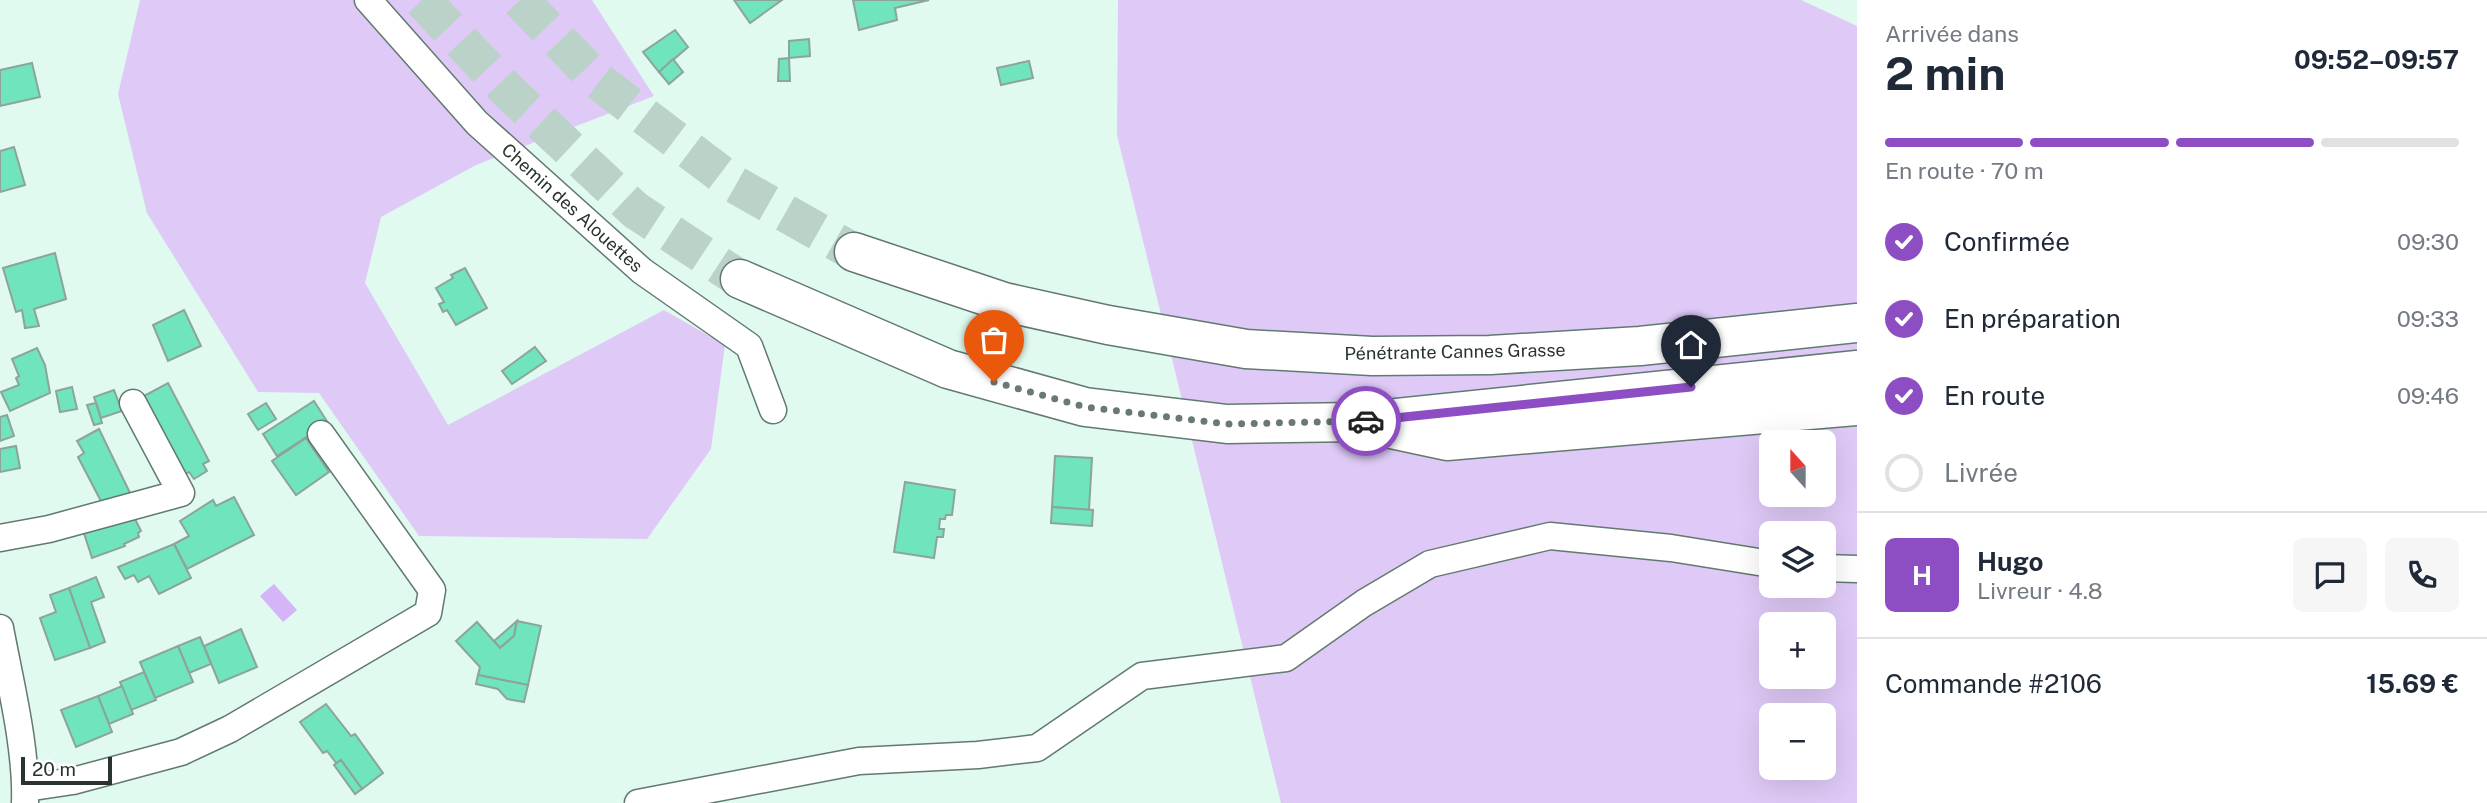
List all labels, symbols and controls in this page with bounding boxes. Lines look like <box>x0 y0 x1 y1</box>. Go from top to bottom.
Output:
text: Arrivée dans <box>1885 20 2019 47</box>
text: 09:52–09:57 <box>2294 44 2459 75</box>
text: 2 min <box>1885 46 2005 100</box>
street label: Chemin des Alouettes <box>498 139 647 276</box>
text: En route · 70 m <box>1885 157 2044 184</box>
icon: check <box>1885 223 1923 261</box>
text: Confirmée <box>1944 226 2070 257</box>
text: 09:30 <box>2397 228 2459 255</box>
icon: check <box>1885 300 1923 338</box>
text: En préparation <box>1944 303 2121 334</box>
text: 09:33 <box>2397 305 2459 332</box>
pin <box>964 310 1024 382</box>
pin <box>1661 315 1721 387</box>
icon: bag <box>975 321 1013 359</box>
icon: home <box>1672 326 1710 364</box>
street label: Pénétrante Cannes Grasse <box>1344 339 1566 364</box>
icon: check <box>1885 377 1923 415</box>
text: En route <box>1944 380 2045 411</box>
text: 09:46 <box>2397 382 2459 409</box>
courier <box>1331 386 1401 456</box>
icon: car <box>1347 402 1385 440</box>
north arrow <box>1759 430 1836 508</box>
map controls <box>1759 430 1836 780</box>
text: Livrée <box>1944 457 2018 488</box>
button: layers <box>1759 521 1836 598</box>
button: chat <box>2293 538 2367 612</box>
button: phone <box>2385 538 2459 612</box>
text: Hugo <box>1977 546 2043 577</box>
text: H <box>1912 560 1932 591</box>
text: Livreur · 4.8 <box>1977 577 2103 604</box>
button: + <box>1759 612 1836 689</box>
text: Commande #2106 <box>1885 668 2102 699</box>
text: 15.69 € <box>2366 668 2459 699</box>
button: − <box>1759 703 1836 780</box>
scale bar <box>21 754 112 786</box>
text: 20 m <box>32 758 76 780</box>

